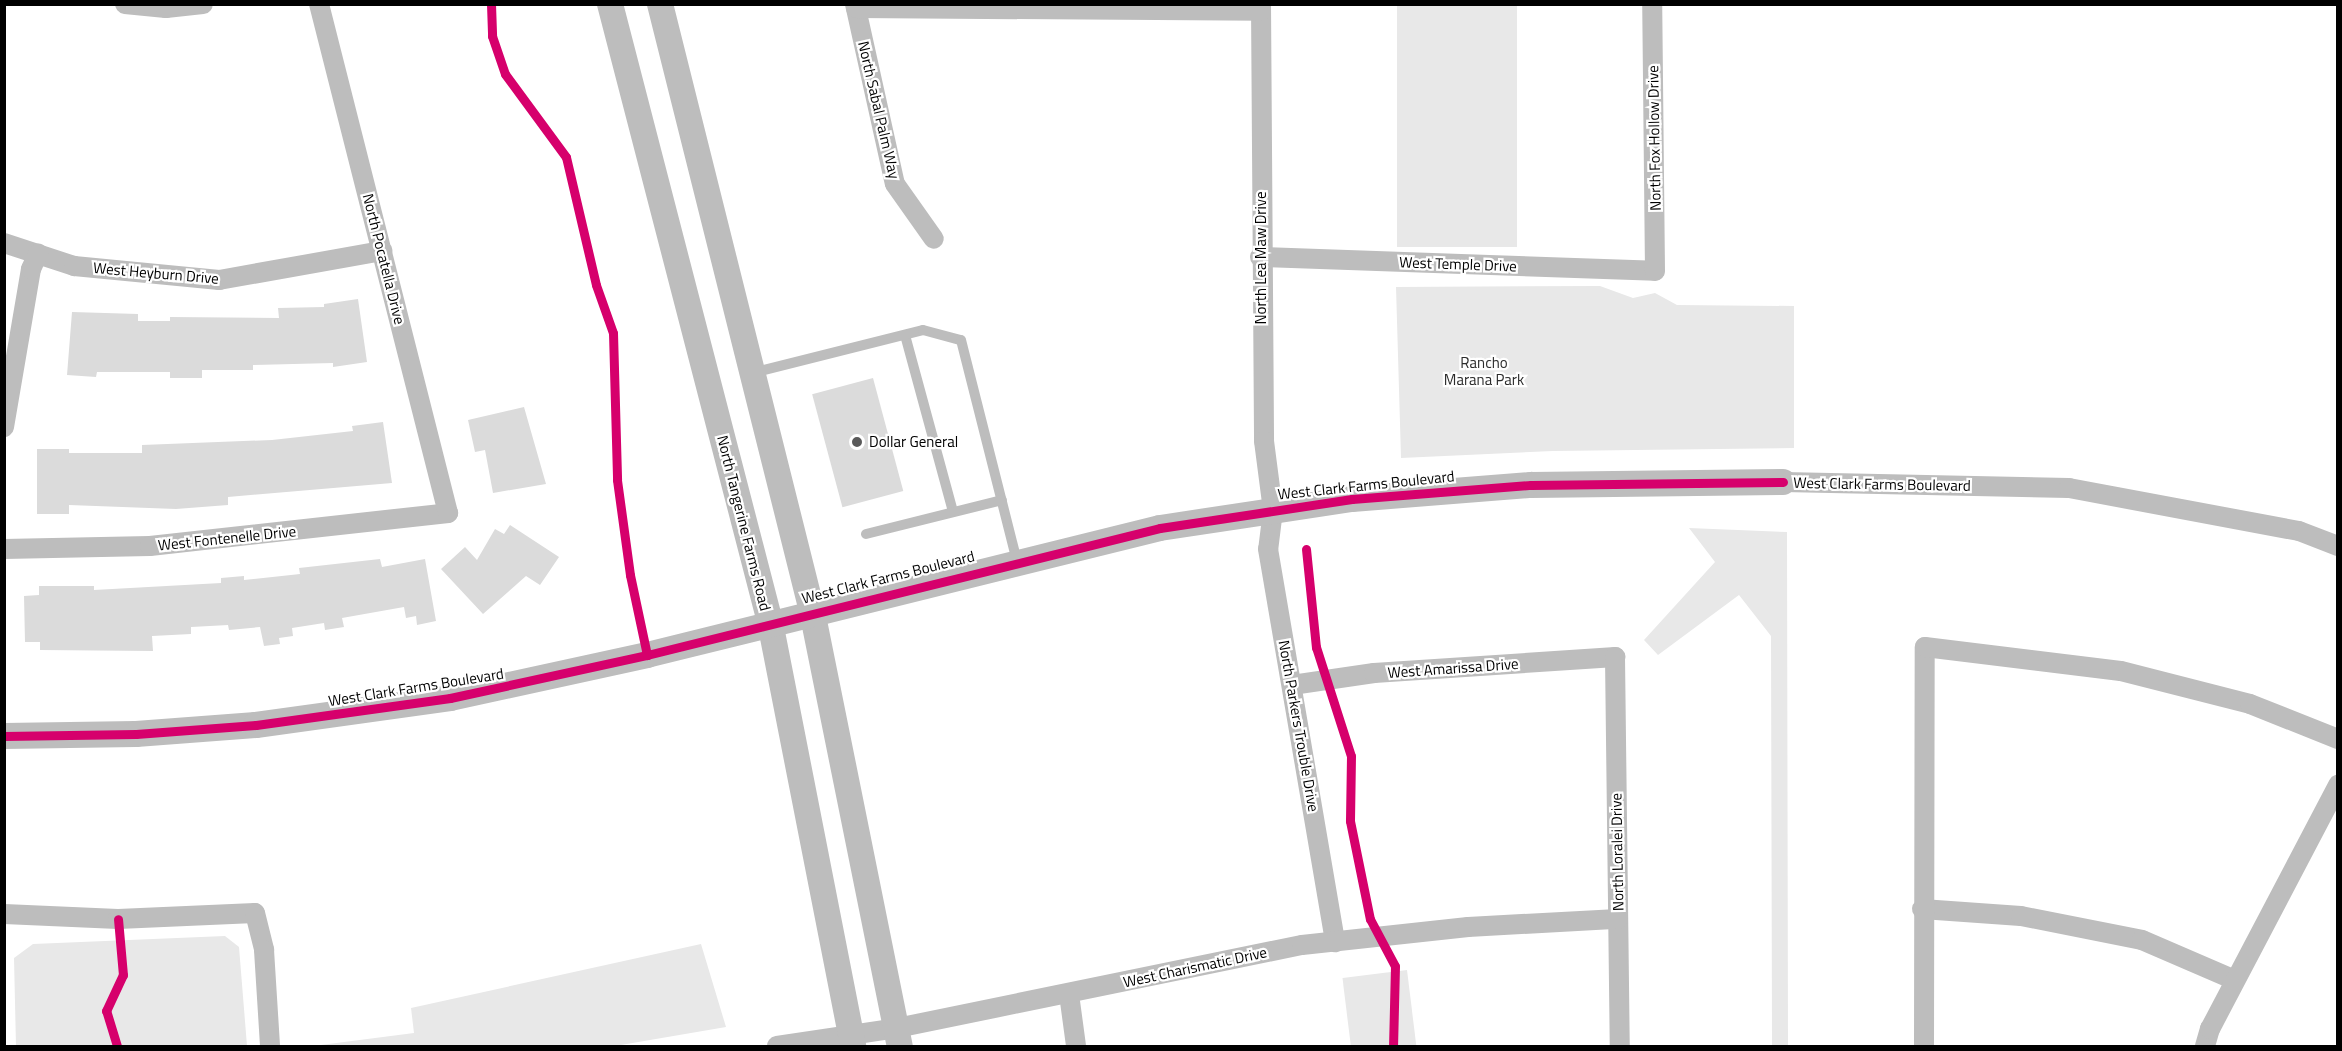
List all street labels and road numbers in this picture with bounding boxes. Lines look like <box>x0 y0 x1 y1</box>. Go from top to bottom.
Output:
street label: North Sabal Palm Way <box>854 39 904 181</box>
street label: North Fox Hollow Drive <box>1644 65 1664 211</box>
street label: North Pocatella Drive <box>359 192 409 326</box>
street label: North Lea Maw Drive <box>1252 192 1270 324</box>
street label: West Temple Drive <box>1399 253 1517 275</box>
street label: West Heyburn Drive <box>92 259 220 287</box>
street label: North Tangerine Farms Road <box>713 433 775 613</box>
street label: West Clark Farms Boulevard <box>1277 467 1455 503</box>
street label: West Clark Farms Boulevard <box>1793 473 1971 495</box>
street label: West Fontenelle Drive <box>157 522 297 554</box>
street label: West Clark Farms Boulevard <box>800 547 976 607</box>
street label: North Parkers Trouble Drive <box>1275 639 1323 813</box>
street label: West Amarissa Drive <box>1387 654 1519 682</box>
street label: West Clark Farms Boulevard <box>327 664 505 710</box>
street label: North Loralei Drive <box>1607 793 1627 911</box>
street label: West Charismatic Drive <box>1121 943 1269 991</box>

